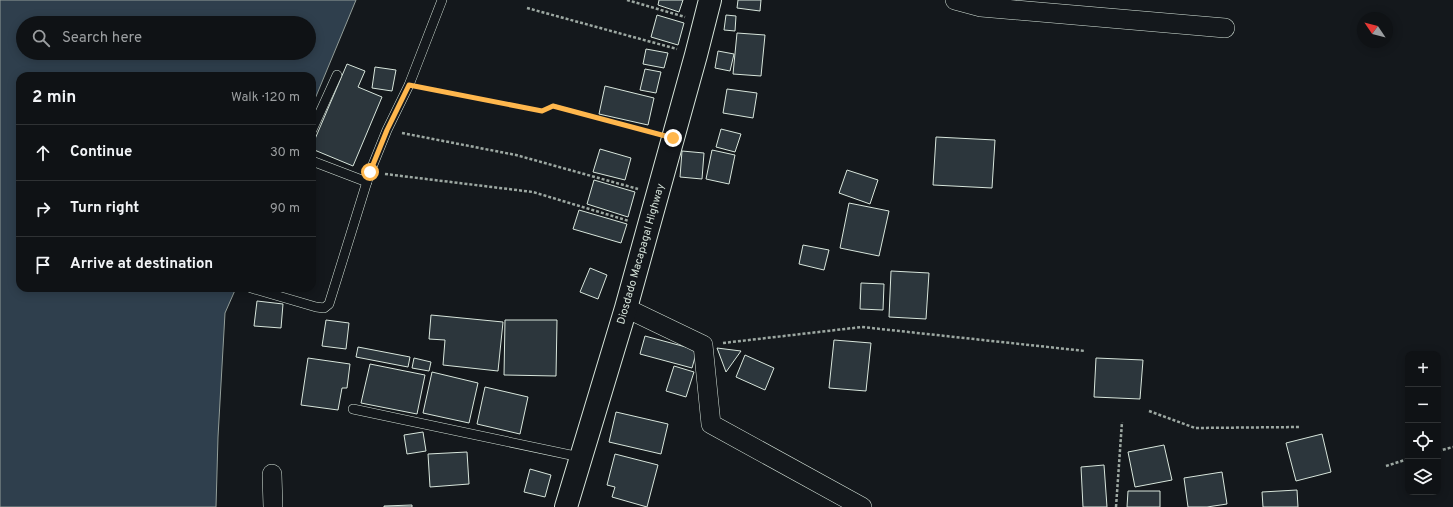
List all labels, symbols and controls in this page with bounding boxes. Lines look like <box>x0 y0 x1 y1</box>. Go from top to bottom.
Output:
north arrow <box>1357 12 1393 48</box>
search box <box>16 16 316 60</box>
icon: search <box>30 27 52 49</box>
text: Search here <box>62 29 142 48</box>
text: 2 min <box>32 87 76 109</box>
text: Walk · 120 m <box>231 90 300 106</box>
route end <box>664 129 682 147</box>
icon: ahead <box>32 142 54 164</box>
text: Continue <box>70 143 132 162</box>
text: 30 m <box>270 145 300 161</box>
route start <box>361 163 379 181</box>
street label: Diosdado Macapagal Highway <box>614 182 668 326</box>
icon: right <box>32 198 54 220</box>
text: Turn right <box>70 199 139 218</box>
text: 90 m <box>270 201 300 217</box>
icon: arrive <box>32 254 54 276</box>
text: Arrive at destination <box>70 255 213 274</box>
map controls <box>1405 351 1441 495</box>
button: + <box>1405 351 1441 387</box>
button: − <box>1405 387 1441 423</box>
button: locate <box>1405 423 1441 459</box>
button: layers <box>1405 459 1441 495</box>

